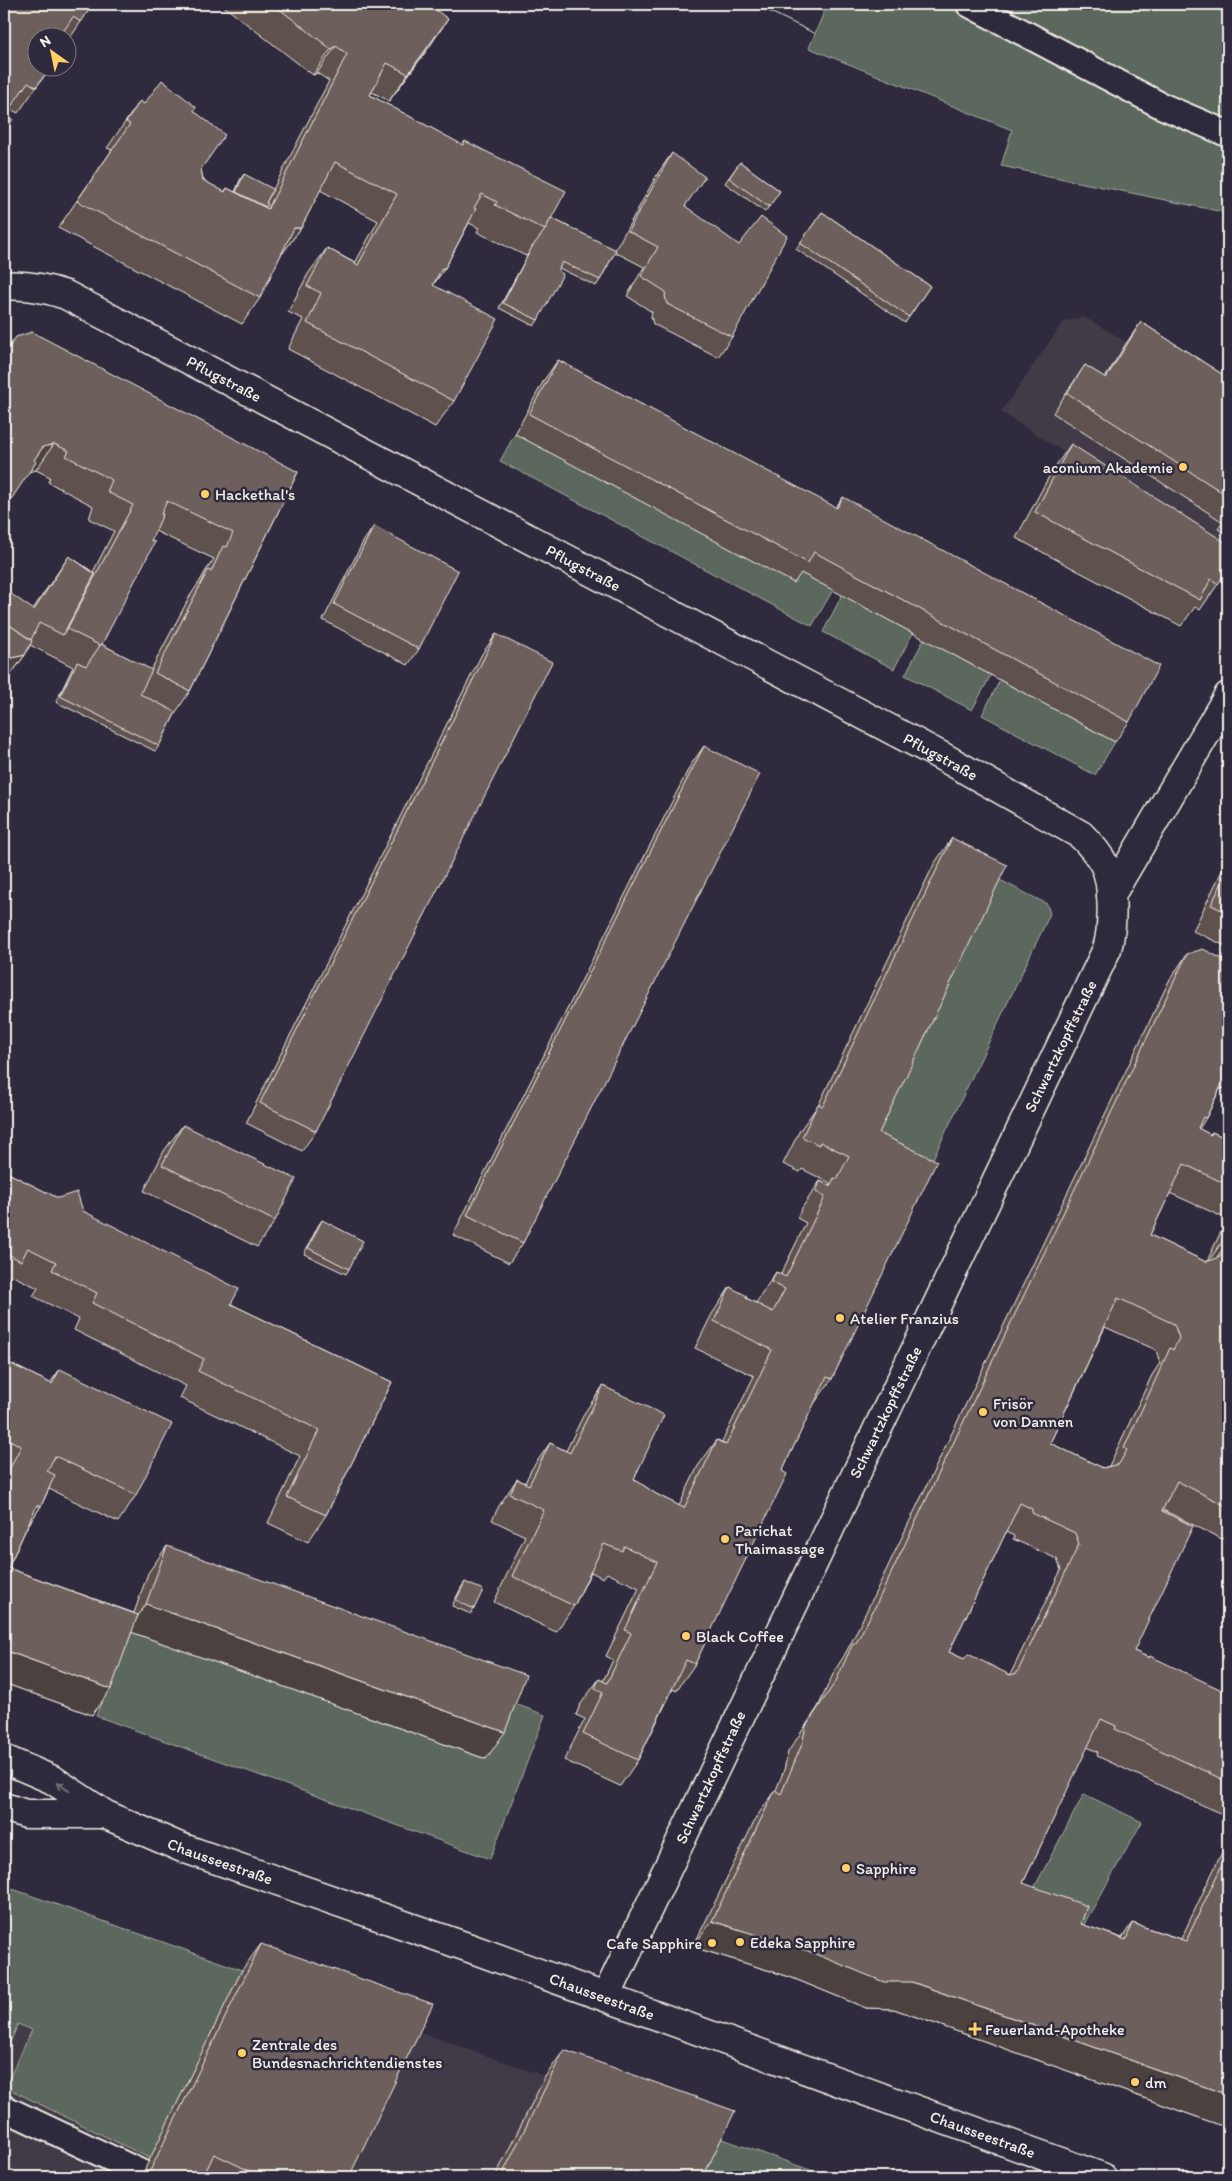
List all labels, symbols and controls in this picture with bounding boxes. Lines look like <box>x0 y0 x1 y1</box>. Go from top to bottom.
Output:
north arrow <box>28 28 78 78</box>
text: N <box>37 32 54 51</box>
street label: Pflugstraße <box>183 351 265 406</box>
place label: aconium Akademie <box>1043 458 1173 477</box>
marker: aconium Akademie <box>1177 461 1189 473</box>
place label: Hackethal's <box>215 485 295 504</box>
marker: Hackethal's <box>199 488 211 500</box>
street label: Pflugstraße <box>543 541 624 596</box>
street label: Pflugstraße <box>900 729 981 785</box>
street label: Schwartzkopffstraße <box>1020 977 1101 1115</box>
place label: Atelier Franzius <box>850 1309 959 1328</box>
marker: Atelier Franzius <box>834 1312 846 1324</box>
street label: Schwartzkopffstraße <box>845 1343 926 1481</box>
place label: Frisör von Dannen <box>993 1394 1074 1431</box>
marker: Frisör von Dannen <box>977 1406 989 1418</box>
place label: Parichat Thaimassage <box>735 1521 825 1558</box>
marker: Parichat Thaimassage <box>719 1533 731 1545</box>
place label: Black Coffee <box>696 1627 784 1646</box>
marker: Black Coffee <box>680 1630 692 1642</box>
street label: Schwartzkopffstraße <box>671 1708 750 1847</box>
one-way arrow <box>56 1782 70 1792</box>
street label: Chausseestraße <box>164 1834 276 1889</box>
place label: Sapphire <box>856 1859 917 1878</box>
marker: Sapphire <box>840 1862 852 1874</box>
place label: Edeka Sapphire <box>750 1933 855 1952</box>
place label: Cafe Sapphire <box>606 1934 702 1953</box>
marker: Edeka Sapphire <box>734 1936 746 1948</box>
marker: Cafe Sapphire <box>706 1937 718 1949</box>
street label: Chausseestraße <box>547 1969 657 2024</box>
place label: Feuerland-Apotheke <box>985 2020 1125 2039</box>
marker: Feuerland-Apotheke <box>969 2023 981 2035</box>
place label: Zentrale des Bundesnachrichtendienstes <box>252 2035 442 2072</box>
marker: Zentrale des Bundesnachrichtendienstes <box>236 2047 248 2059</box>
place label: dm <box>1145 2073 1167 2092</box>
marker: dm <box>1129 2076 1141 2088</box>
street label: Chausseestraße <box>927 2107 1038 2162</box>

